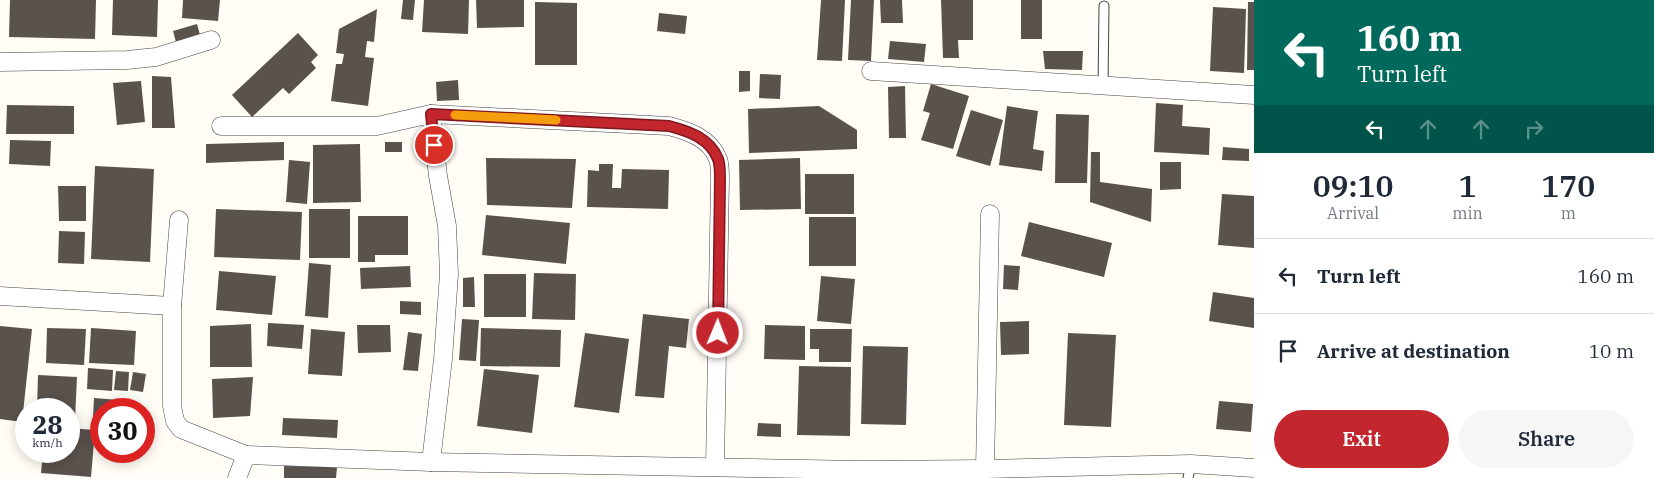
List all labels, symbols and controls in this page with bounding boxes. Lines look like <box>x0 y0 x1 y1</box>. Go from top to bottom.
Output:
text: 160 m <box>1357 15 1462 61</box>
icon: left <box>1274 20 1339 85</box>
text: Turn left <box>1357 59 1447 88</box>
icon: left <box>1361 115 1389 143</box>
icon: ahead <box>1414 115 1442 143</box>
icon: ahead <box>1467 115 1495 143</box>
icon: right <box>1520 115 1548 143</box>
pin <box>413 124 455 166</box>
icon: arrive <box>420 131 448 159</box>
text: 09:10 <box>1313 166 1394 205</box>
text: 1 <box>1458 166 1476 205</box>
text: 170 <box>1541 166 1595 205</box>
text: Arrival <box>1327 203 1379 223</box>
text: min <box>1452 203 1483 223</box>
text: m <box>1561 203 1576 223</box>
icon: left <box>1274 262 1302 290</box>
text: Turn left <box>1317 264 1400 288</box>
text: 160 m <box>1577 264 1634 288</box>
position arrow <box>691 306 743 358</box>
icon: arrive <box>1274 337 1302 365</box>
text: Arrive at destination <box>1317 339 1510 363</box>
text: 10 m <box>1589 339 1634 363</box>
speed limit sign: 30 <box>90 398 155 463</box>
text: 28 <box>32 408 63 441</box>
button: Exit <box>1274 410 1449 468</box>
button: Share <box>1459 410 1634 468</box>
text: km/h <box>32 435 63 450</box>

